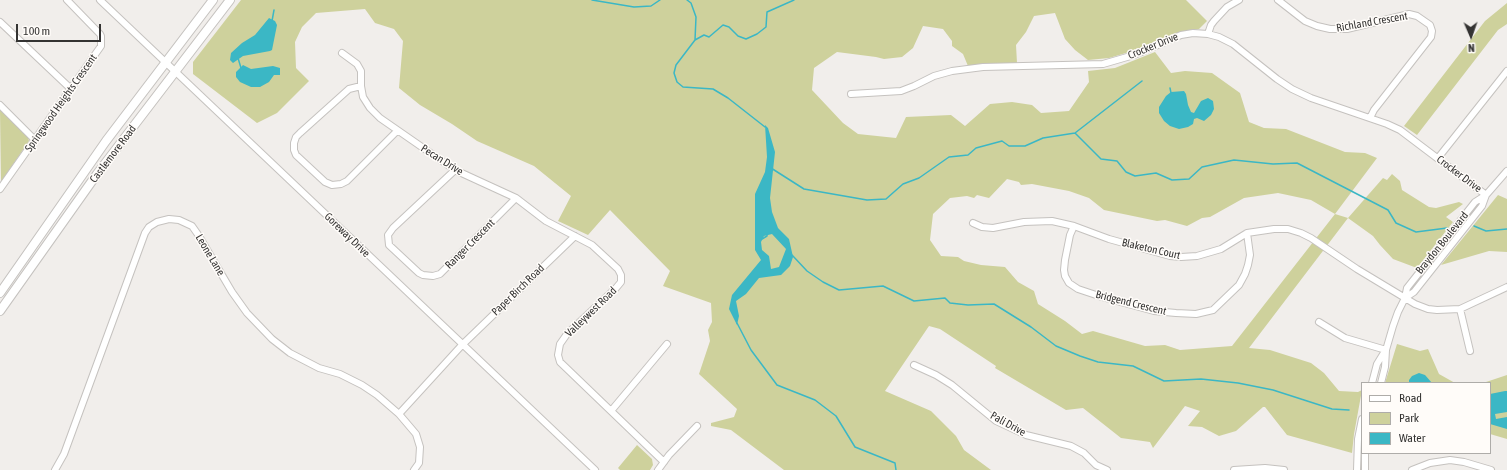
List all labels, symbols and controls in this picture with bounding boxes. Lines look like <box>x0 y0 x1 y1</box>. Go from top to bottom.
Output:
street label: Richland Crescent <box>1335 9 1409 35</box>
scale bar <box>18 16 103 42</box>
north arrow <box>1451 16 1491 56</box>
text: 100 m <box>23 24 50 38</box>
street label: Crocker Drive <box>1126 30 1180 62</box>
text: N <box>1468 42 1475 54</box>
street label: Springwood Heights Crescent <box>22 52 100 154</box>
street label: Castlemore Road <box>87 123 139 185</box>
street label: Pecan Drive <box>418 142 466 178</box>
street label: Crocker Drive <box>1434 153 1484 195</box>
street label: Braydon Boulevard <box>1413 209 1471 277</box>
street label: Goreway Drive <box>322 210 372 260</box>
street label: Ranger Crescent <box>442 216 498 272</box>
street label: Leone Lane <box>193 232 227 278</box>
street label: Blaketon Court <box>1120 236 1182 262</box>
street label: Paper Birch Road <box>489 262 547 318</box>
street label: Valleywest Road <box>563 284 619 340</box>
street label: Bridgend Crescent <box>1094 288 1168 318</box>
legend <box>1361 382 1491 454</box>
text: Road <box>1399 391 1422 405</box>
street label: Pali Drive <box>988 409 1028 439</box>
text: Park <box>1399 411 1419 425</box>
text: Water <box>1399 431 1425 445</box>

